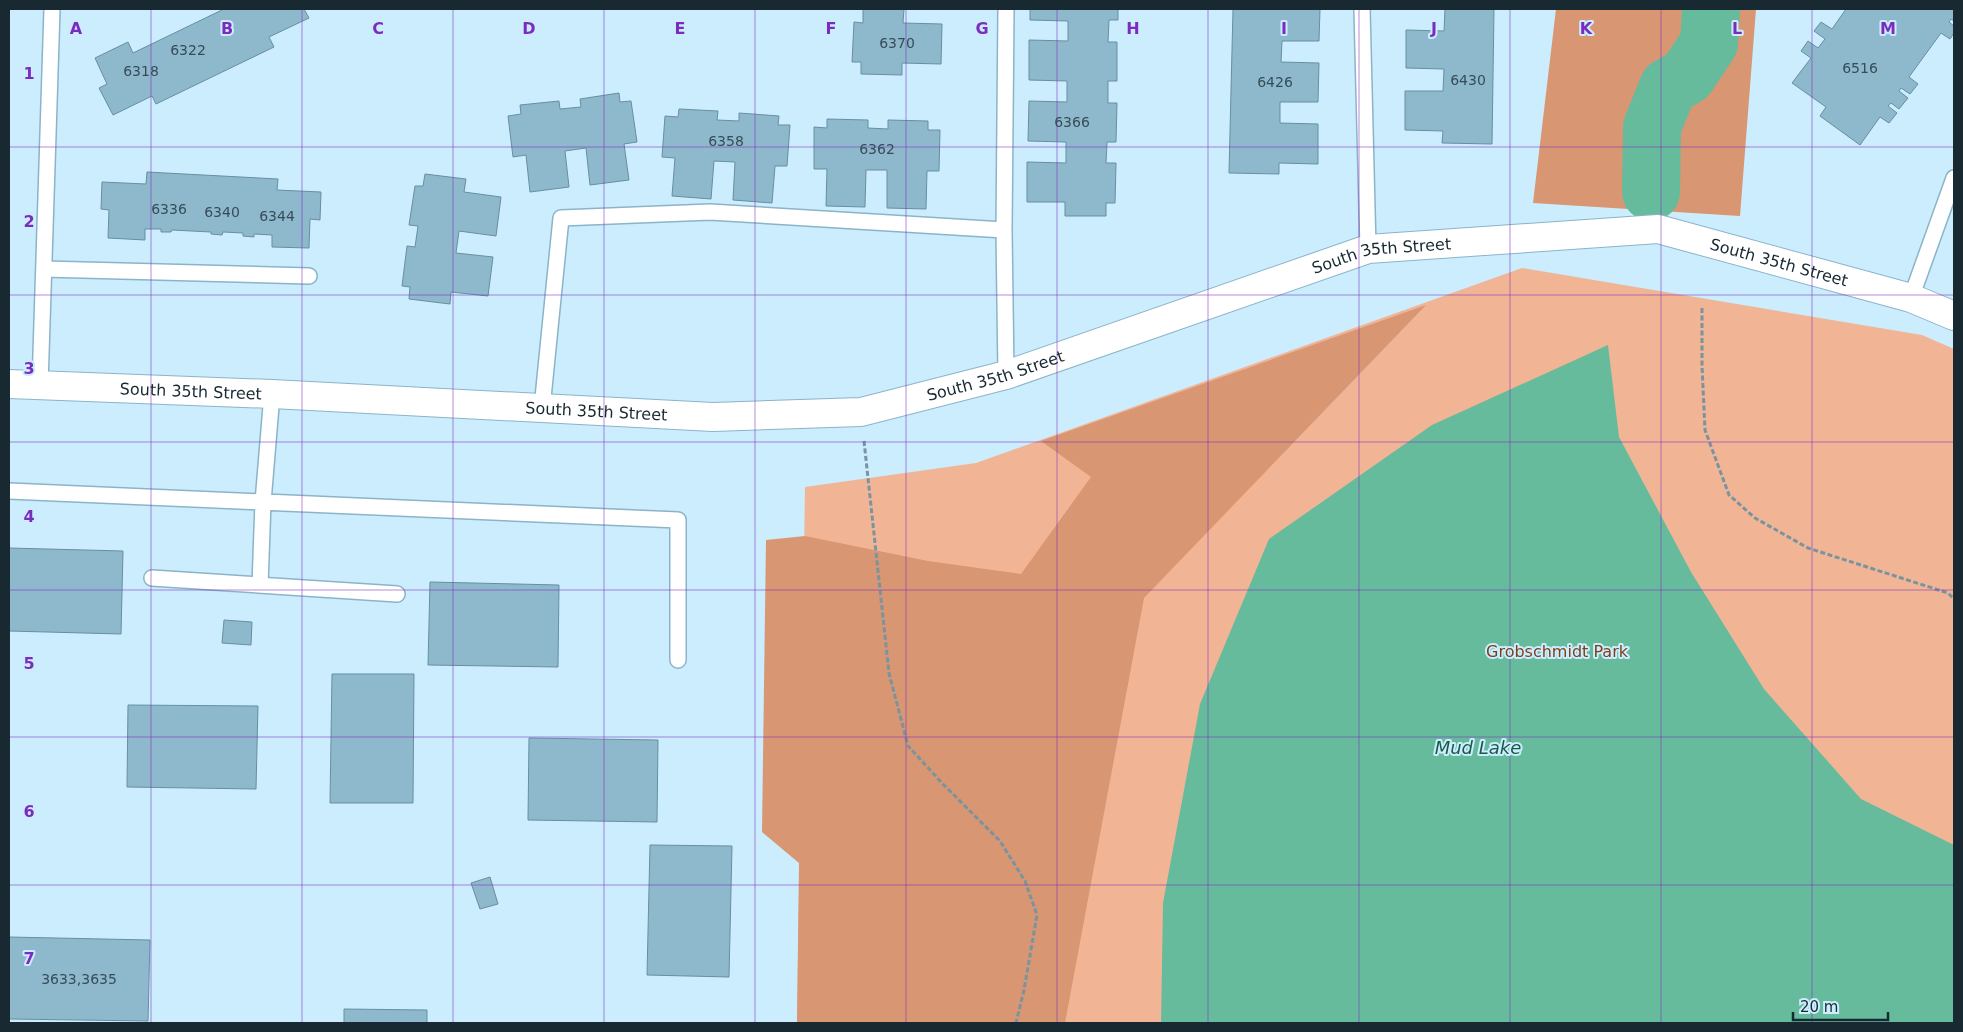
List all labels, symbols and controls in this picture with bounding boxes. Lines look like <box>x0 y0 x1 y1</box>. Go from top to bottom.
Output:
text: A <box>70 19 83 38</box>
text: B <box>221 19 233 38</box>
text: C <box>372 19 384 38</box>
text: D <box>522 19 536 38</box>
text: E <box>675 19 685 38</box>
text: F <box>826 19 836 38</box>
text: G <box>975 19 989 38</box>
text: H <box>1126 19 1140 38</box>
text: I <box>1281 19 1287 38</box>
text: J <box>1430 19 1437 38</box>
text: K <box>1580 19 1593 38</box>
text: L <box>1732 19 1742 38</box>
text: M <box>1880 19 1896 38</box>
house number: 6370 <box>879 35 915 51</box>
house number: 6322 <box>170 42 206 58</box>
house number: 6516 <box>1842 60 1878 76</box>
house number: 6318 <box>123 63 159 79</box>
text: 1 <box>23 64 35 83</box>
house number: 6430 <box>1450 72 1486 88</box>
house number: 6426 <box>1257 74 1293 90</box>
house number: 6366 <box>1054 114 1090 130</box>
house number: 6358 <box>708 133 744 149</box>
house number: 6362 <box>859 141 895 157</box>
house number: 6336 <box>151 201 187 217</box>
house number: 6340 <box>204 204 240 220</box>
house number: 6344 <box>259 208 295 224</box>
text: 2 <box>23 212 35 231</box>
street label: South 35th Street <box>1309 234 1452 278</box>
street label: South 35th Street <box>1708 235 1850 290</box>
street label: South 35th Street <box>925 347 1066 405</box>
text: 3 <box>23 359 35 378</box>
street label: South 35th Street <box>119 379 262 404</box>
street label: South 35th Street <box>525 398 668 425</box>
text: 4 <box>23 507 35 526</box>
park label: Grobschmidt Park <box>1486 642 1629 661</box>
text: 5 <box>23 654 35 673</box>
water label: Mud Lake <box>1435 737 1521 758</box>
text: 6 <box>23 802 35 821</box>
text: 7 <box>23 949 35 968</box>
house number: 3633,3635 <box>41 971 117 987</box>
scale bar <box>1793 990 1888 1022</box>
text: 20 m <box>1800 998 1838 1016</box>

